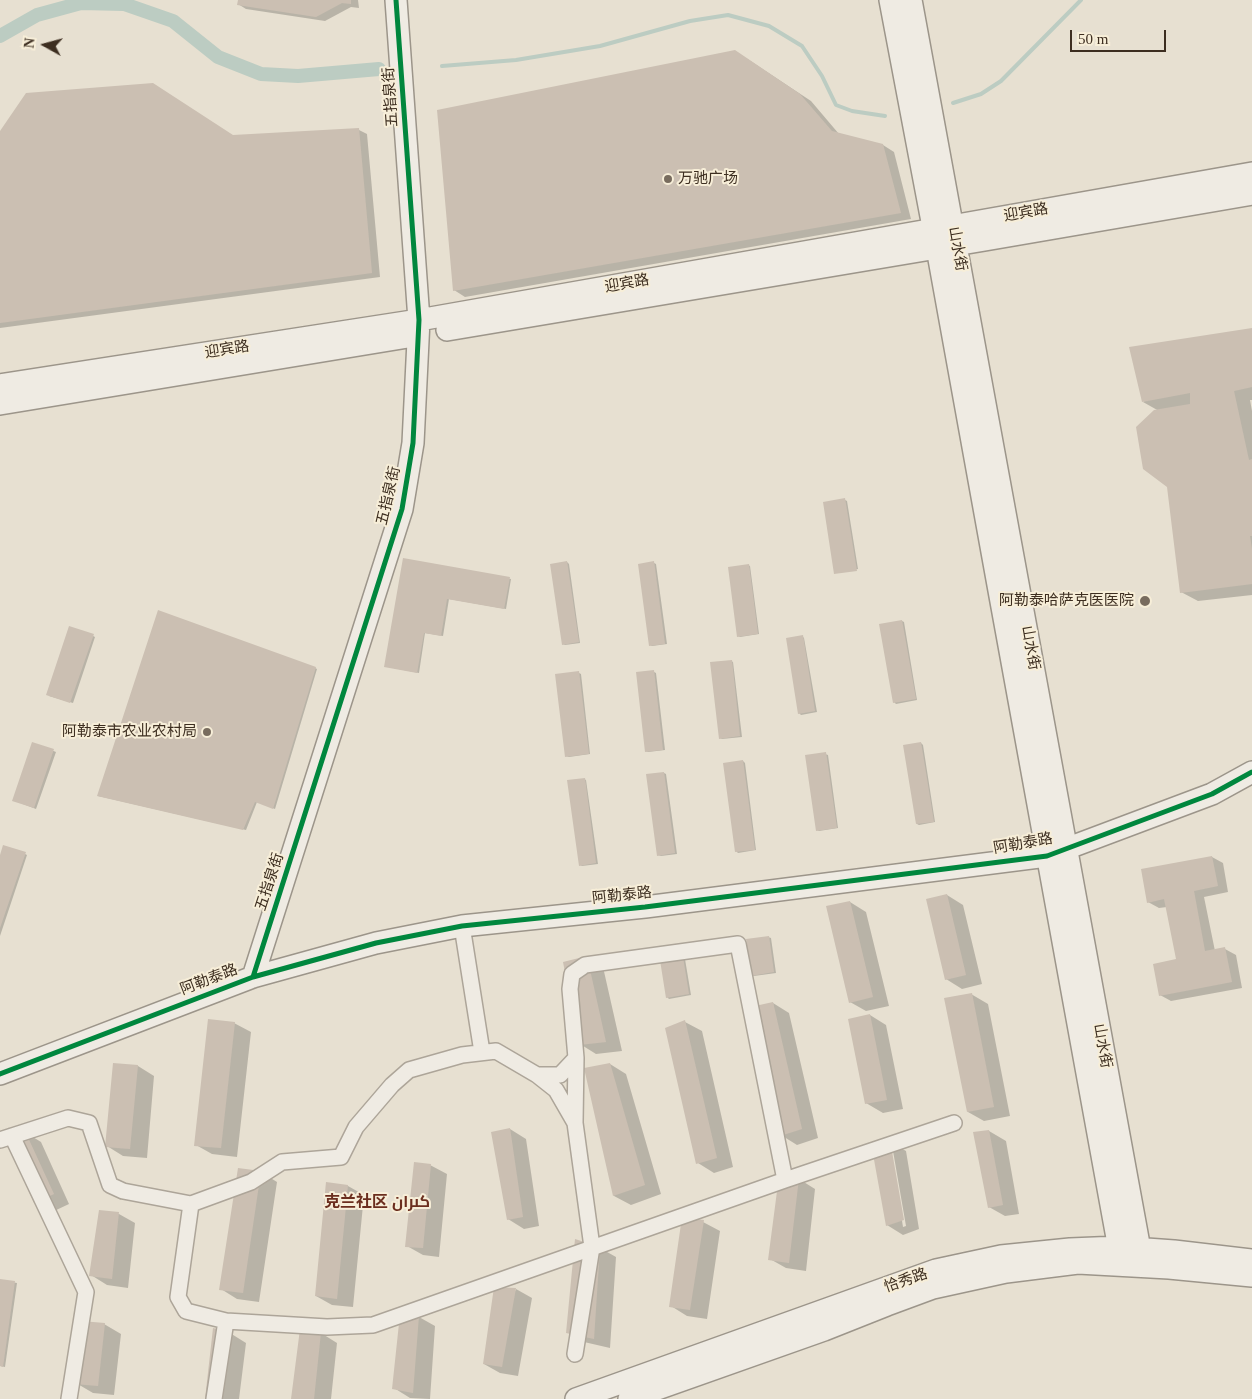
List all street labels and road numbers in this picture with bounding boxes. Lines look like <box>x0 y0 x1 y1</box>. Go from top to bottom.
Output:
street label: 五指泉街 <box>380 66 402 128</box>
street label: 迎宾路 <box>1002 200 1050 226</box>
street label: 山水街 <box>944 225 970 273</box>
street label: 迎宾路 <box>603 271 651 297</box>
street label: 迎宾路 <box>203 338 251 362</box>
street label: 五指泉街 <box>373 465 405 527</box>
street label: 山水街 <box>1017 624 1043 672</box>
street label: 阿勒泰路 <box>992 830 1054 858</box>
street label: 五指泉街 <box>252 851 288 913</box>
street label: 阿勒泰路 <box>591 884 653 908</box>
street label: 阿勒泰路 <box>178 961 240 999</box>
street label: 山水街 <box>1089 1022 1115 1070</box>
street label: 恰秀路 <box>882 1265 930 1297</box>

